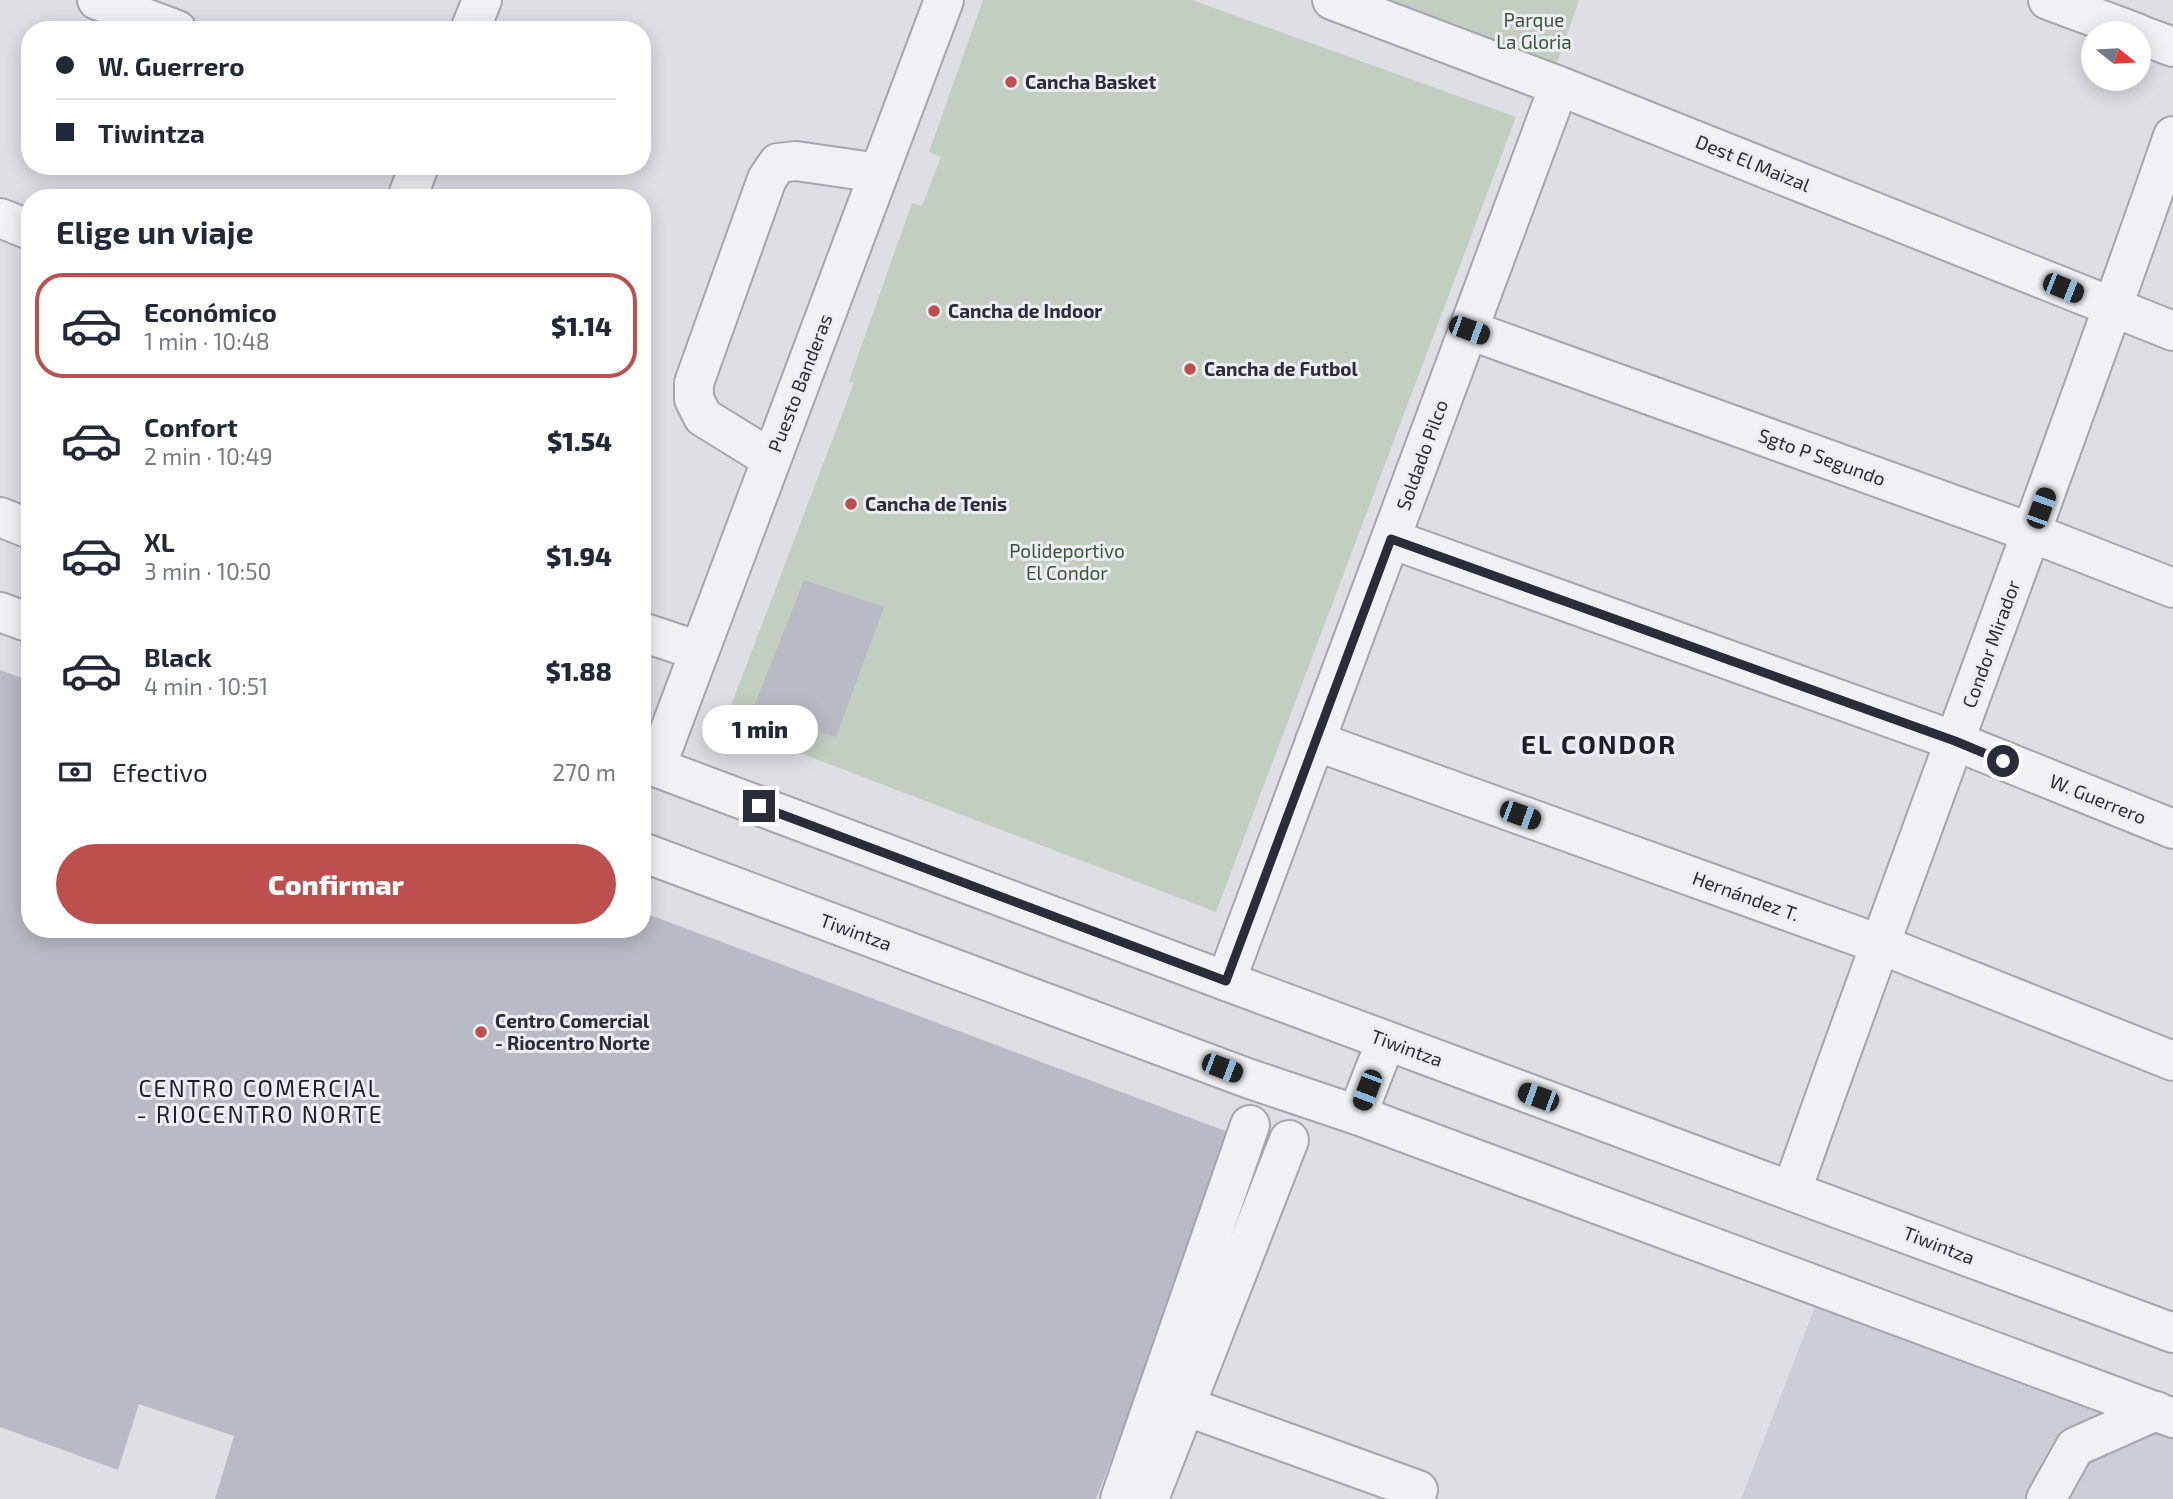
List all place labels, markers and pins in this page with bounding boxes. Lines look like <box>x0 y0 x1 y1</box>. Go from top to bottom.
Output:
place label: Cancha Basket <box>1025 70 1157 93</box>
marker: Cancha Basket <box>1003 74 1019 90</box>
place label: Cancha de Indoor <box>948 299 1102 322</box>
marker: Cancha de Indoor <box>926 303 942 319</box>
place label: Cancha de Futbol <box>1204 357 1359 380</box>
marker: Cancha de Futbol <box>1182 361 1198 377</box>
place label: Cancha de Tenis <box>865 492 1007 515</box>
marker: Cancha de Tenis <box>843 496 859 512</box>
place label: Centro Comercial - Riocentro Norte <box>495 1009 650 1054</box>
marker: Centro Comercial - Riocentro Norte <box>473 1024 489 1040</box>

